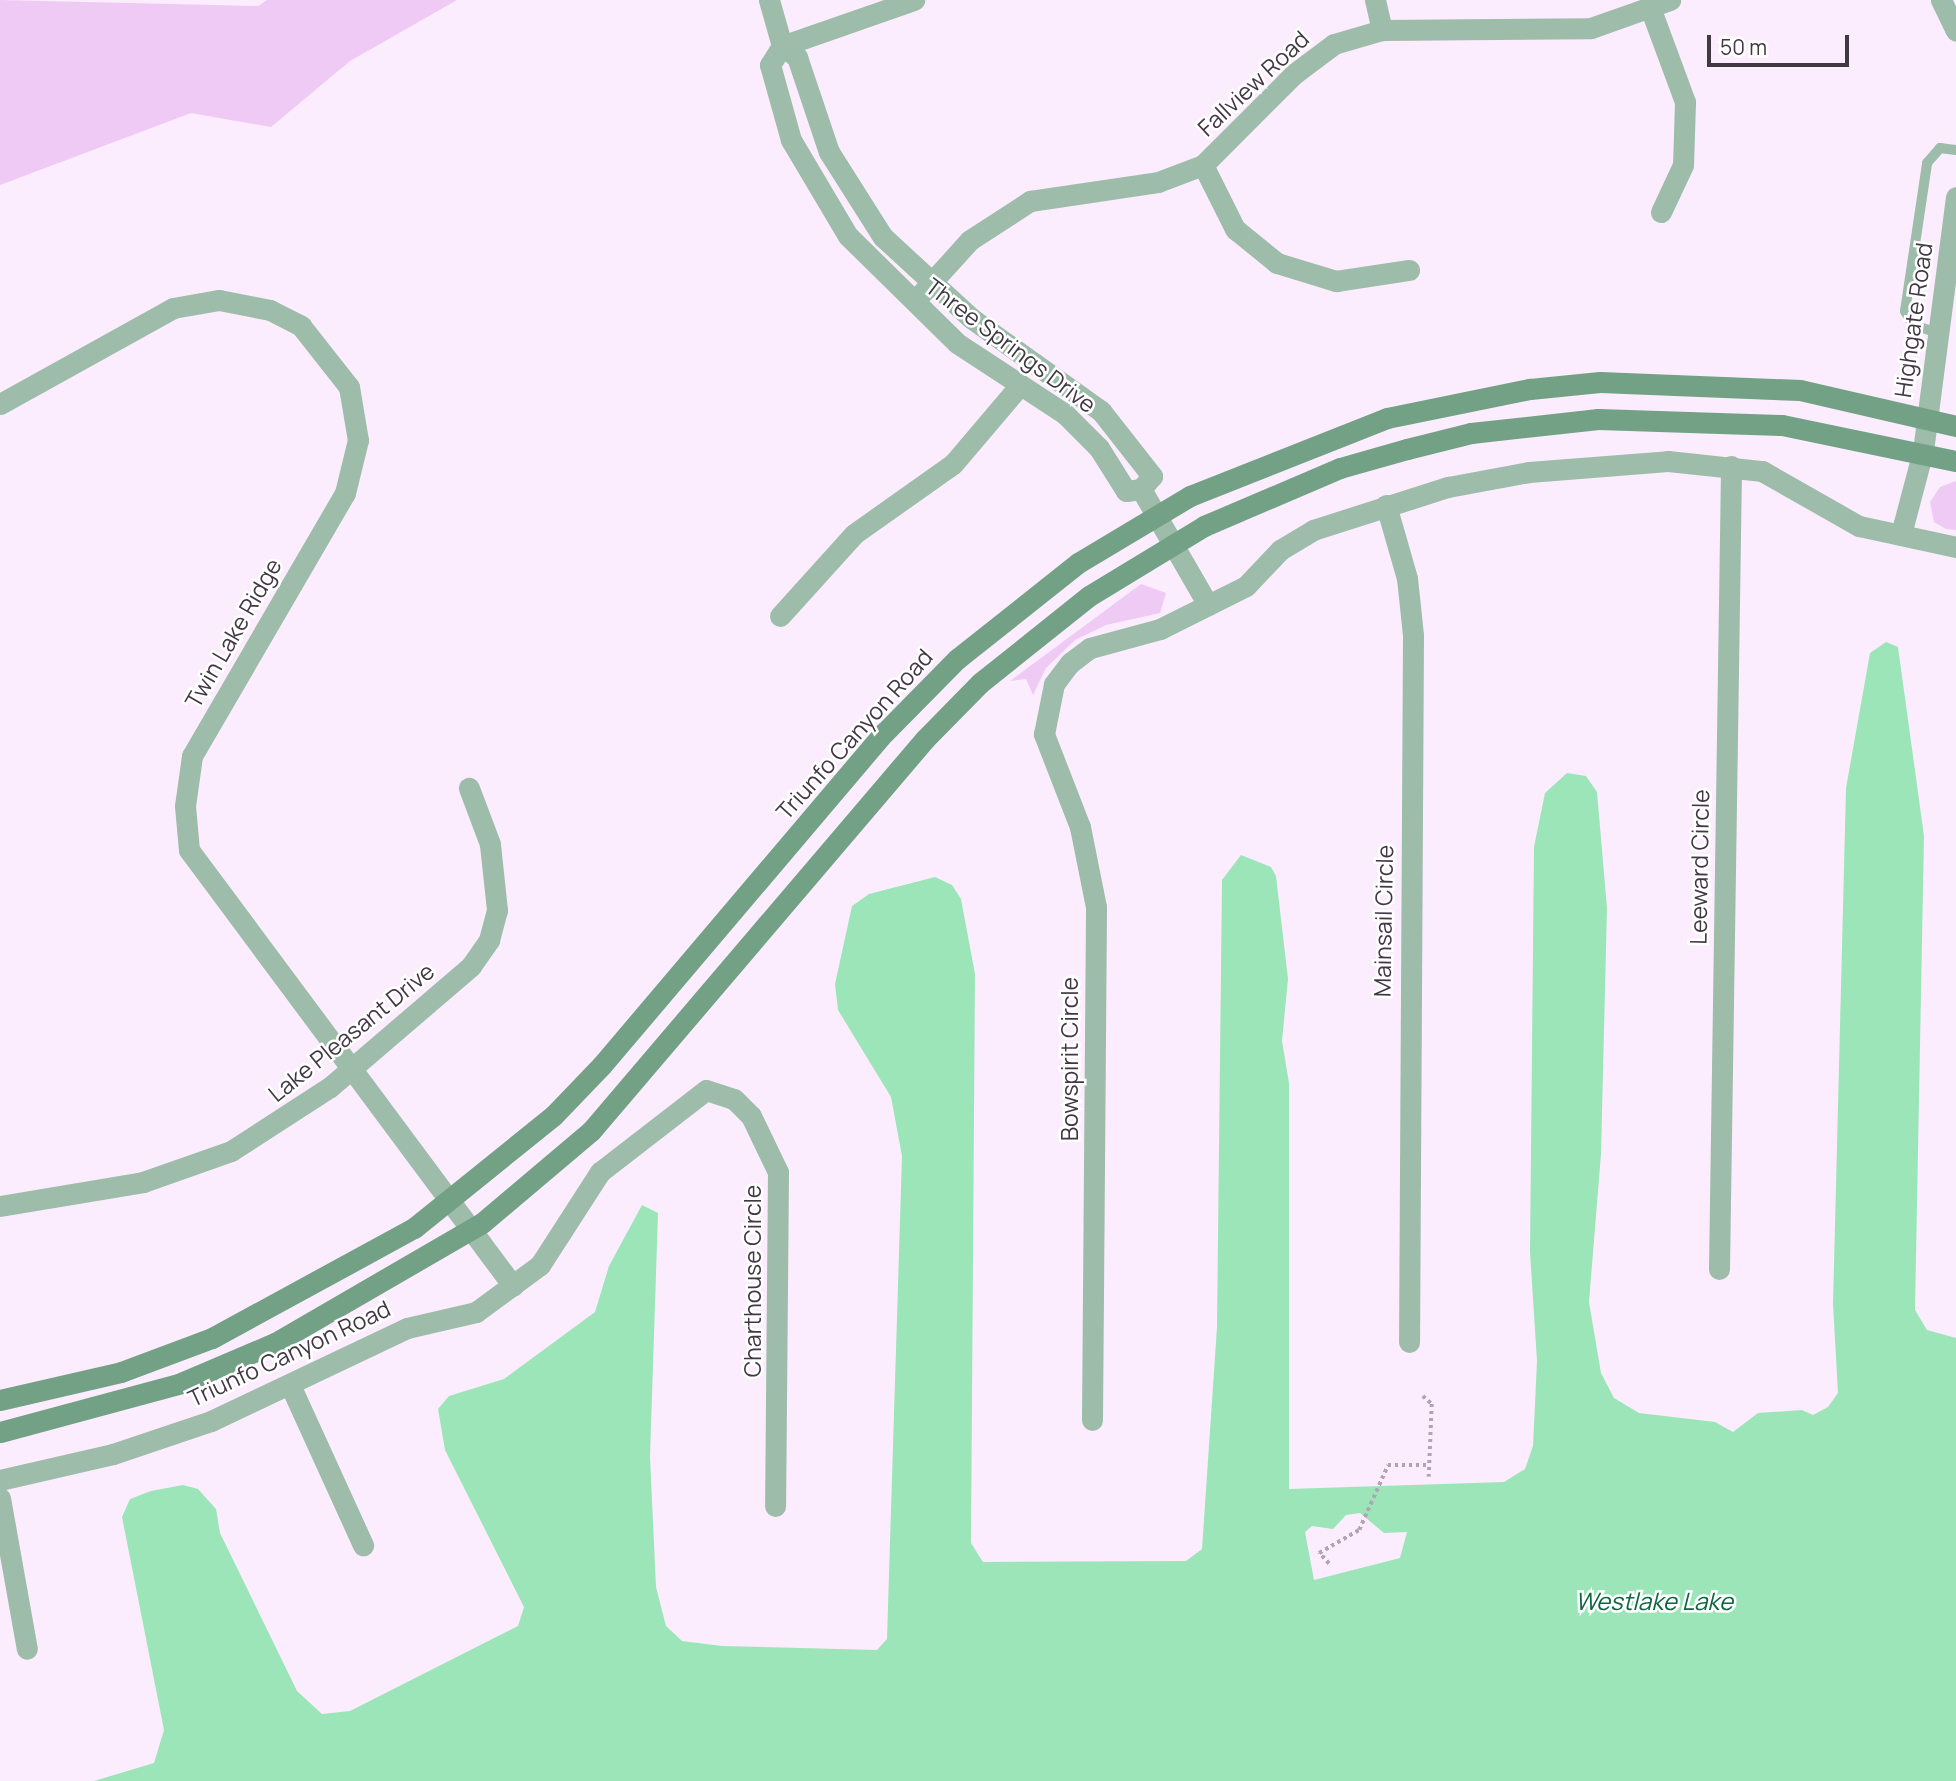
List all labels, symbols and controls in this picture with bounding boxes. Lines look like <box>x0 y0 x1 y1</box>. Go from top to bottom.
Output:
scale bar <box>1711 21 1853 65</box>
street label: Fallview Road <box>1192 25 1314 141</box>
text: 50 m <box>1720 33 1767 61</box>
street label: Highgate Road <box>1888 241 1938 399</box>
street label: Three Springs Drive <box>920 272 1102 418</box>
street label: Twin Lake Ridge <box>179 553 287 713</box>
street label: Triunfo Canyon Road <box>770 643 938 825</box>
street label: Leeward Circle <box>1684 789 1714 945</box>
street label: Mainsail Circle <box>1368 845 1398 997</box>
street label: Lake Pleasant Drive <box>263 957 439 1107</box>
street label: Bowspirit Circle <box>1055 977 1083 1141</box>
street label: Charthouse Circle <box>738 1185 766 1377</box>
street label: Triunfo Canyon Road <box>184 1294 394 1412</box>
water label: Westlake Lake <box>1575 1587 1733 1615</box>

